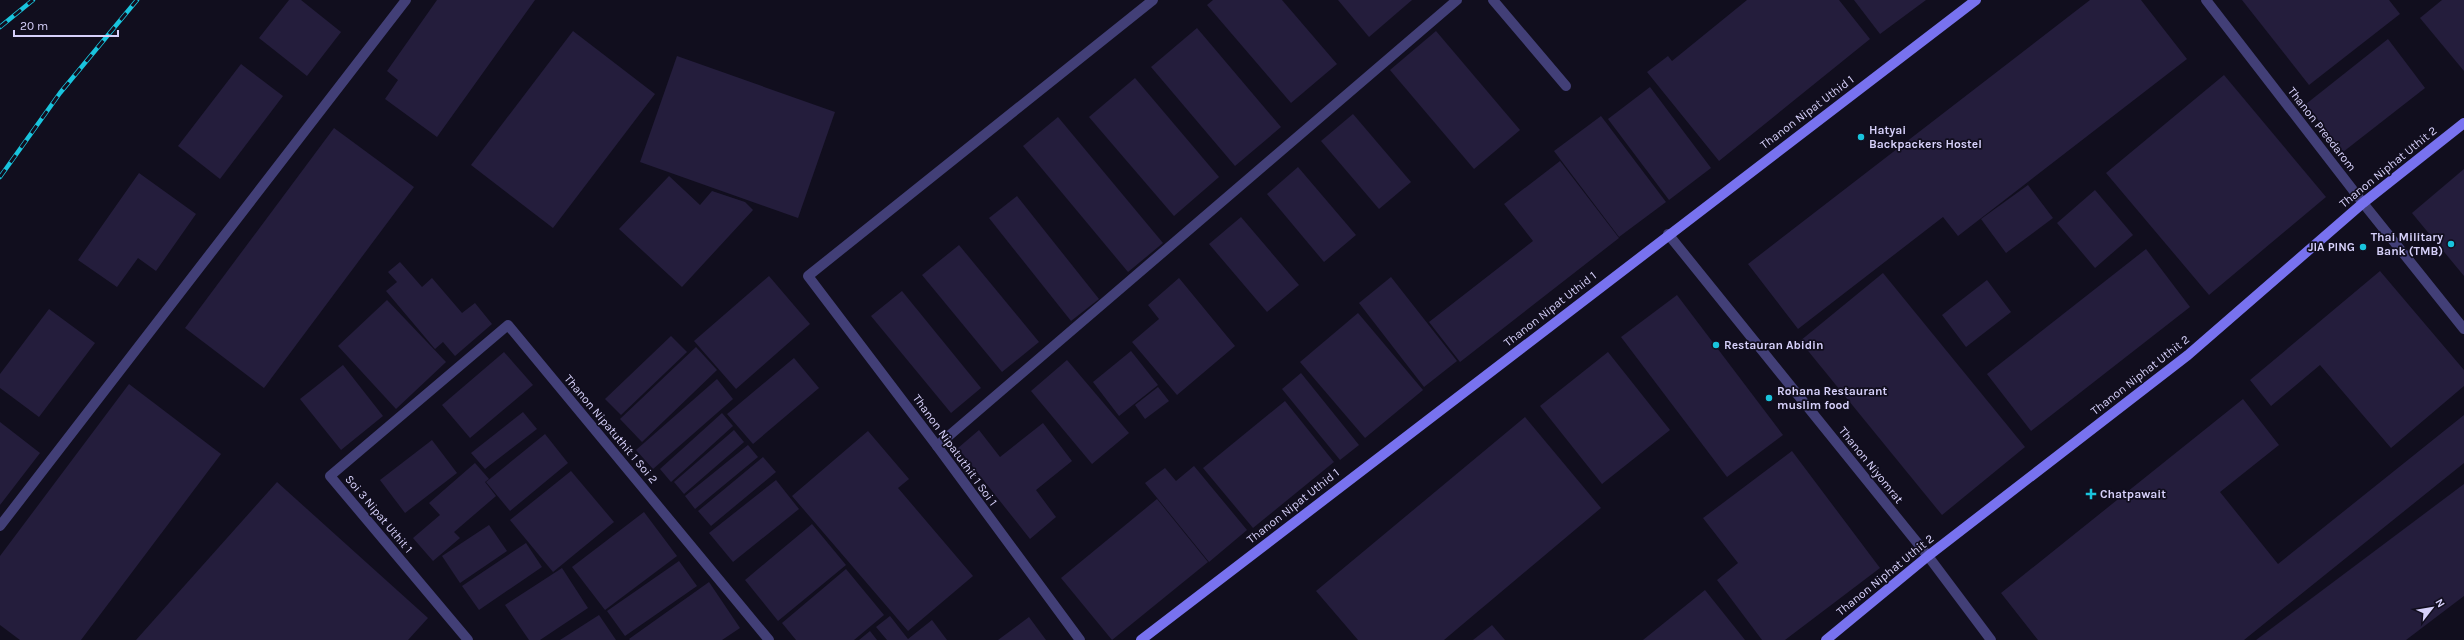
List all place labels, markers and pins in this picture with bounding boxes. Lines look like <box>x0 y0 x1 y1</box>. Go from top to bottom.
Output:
place label: Hatyai Backpackers Hostel <box>1869 123 1982 151</box>
marker: Hatyai Backpackers Hostel <box>1856 132 1866 142</box>
place label: Thai Military Bank (TMB) <box>2371 230 2443 258</box>
marker: Thai Military Bank (TMB) <box>2446 239 2456 249</box>
place label: JIA PING <box>2308 240 2355 254</box>
marker: JIA PING <box>2358 242 2368 252</box>
place label: Restauran Abidin <box>1724 338 1824 352</box>
marker: Restauran Abidin <box>1711 340 1721 350</box>
place label: Rohana Restaurant muslim food <box>1777 384 1887 412</box>
marker: Rohana Restaurant muslim food <box>1764 393 1774 403</box>
place label: Chatpawait <box>2100 487 2166 501</box>
marker: Chatpawait <box>2085 488 2097 500</box>

